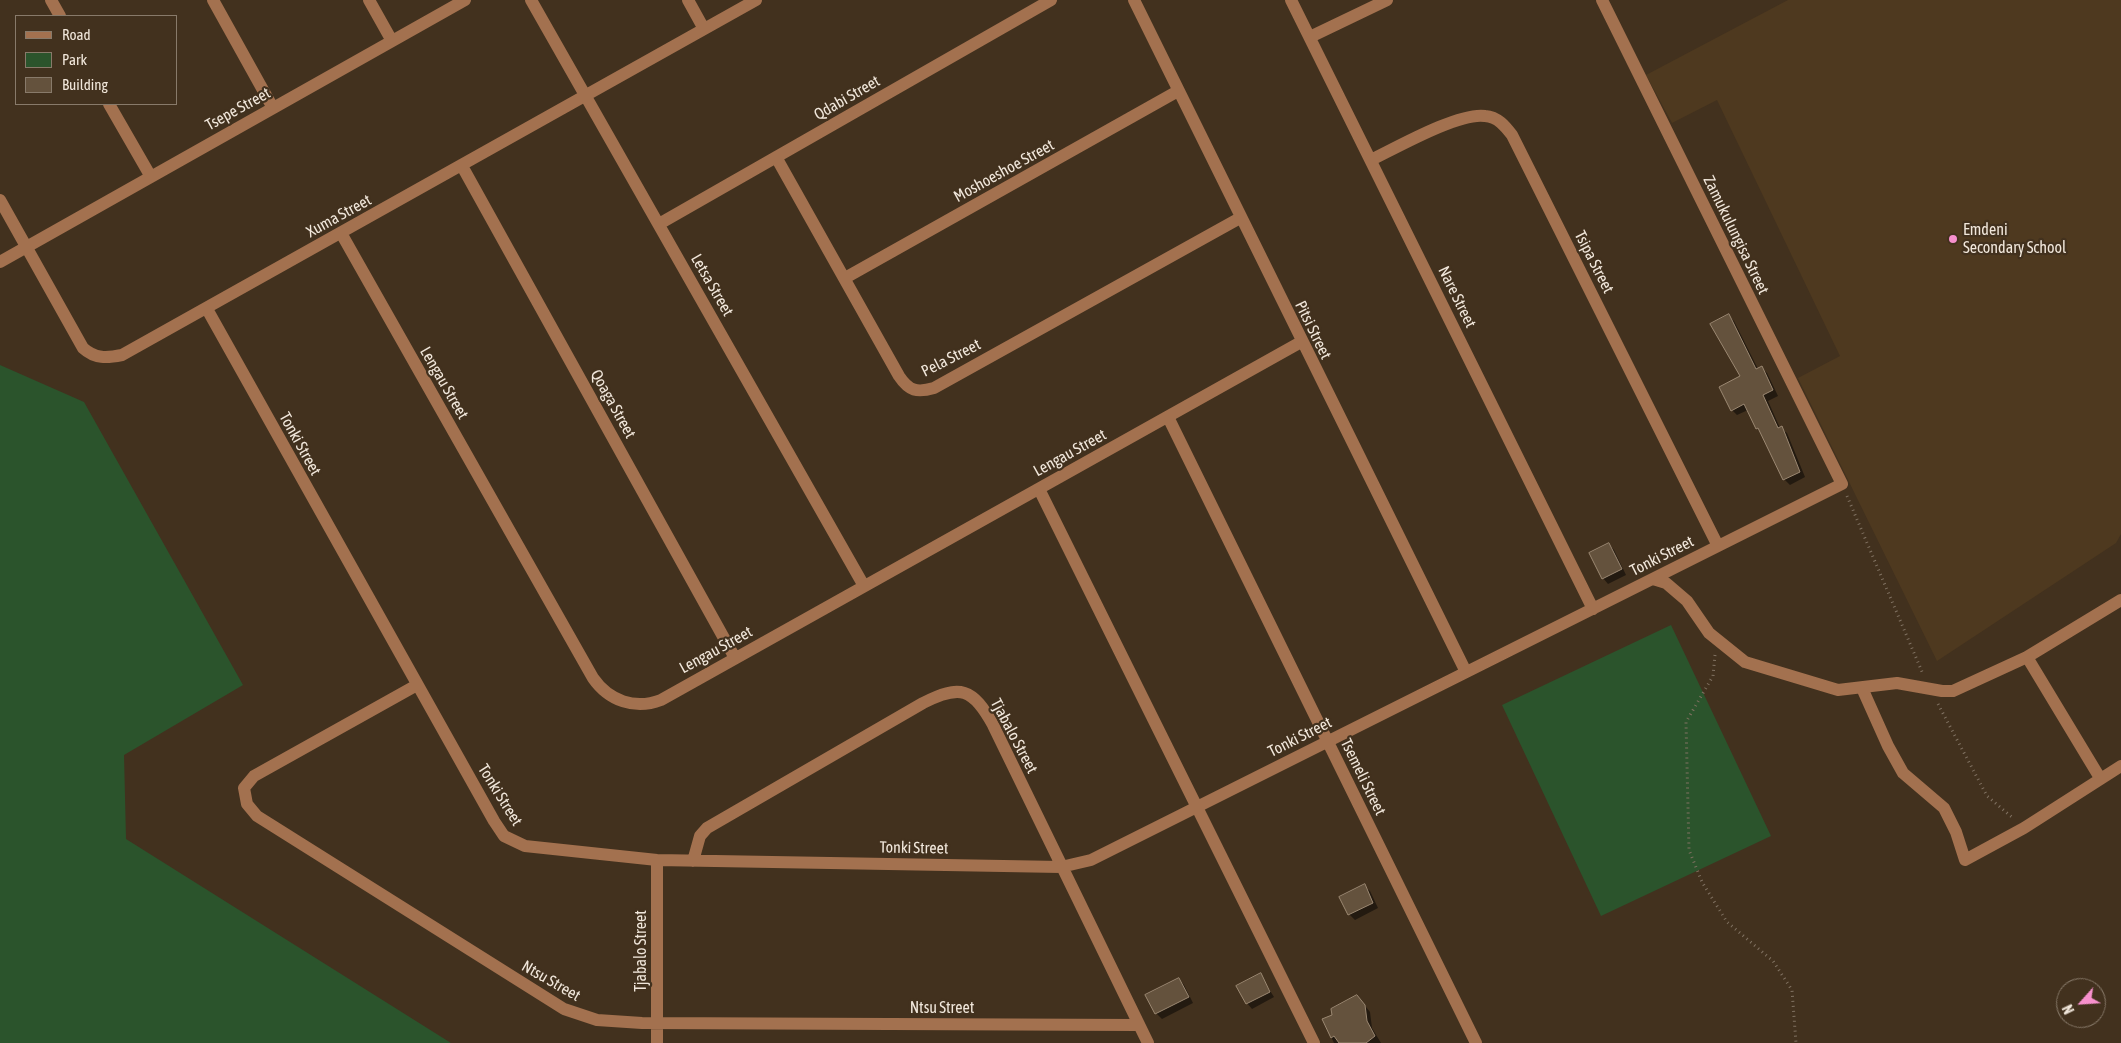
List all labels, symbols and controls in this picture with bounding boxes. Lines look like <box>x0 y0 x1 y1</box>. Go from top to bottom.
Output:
legend <box>15 15 178 105</box>
text: Road <box>62 26 91 43</box>
text: Park <box>62 51 87 68</box>
street label: Qdabi Street <box>811 71 883 125</box>
text: Building <box>62 76 108 93</box>
street label: Tsepe Street <box>202 83 274 135</box>
street label: Moshoeshoe Street <box>950 135 1058 207</box>
street label: Zamukulungisa Street <box>1699 173 1773 297</box>
street label: Xuma Street <box>303 190 375 242</box>
place label: Emdeni Secondary School <box>1963 220 2066 258</box>
street label: Tsipa Street <box>1570 227 1618 297</box>
marker: Emdeni Secondary School <box>1947 233 1959 245</box>
street label: Letsa Street <box>687 251 737 319</box>
street label: Nare Street <box>1434 263 1480 331</box>
street label: Pitsi Street <box>1291 298 1335 362</box>
street label: Pela Street <box>918 335 984 381</box>
street label: Lengau Street <box>416 343 472 423</box>
street label: Qoaga Street <box>586 366 640 442</box>
street label: Tonki Street <box>275 409 325 479</box>
street label: Lengau Street <box>1030 425 1110 481</box>
street label: Tonki Street <box>1627 532 1697 580</box>
street label: Lengau Street <box>676 622 756 678</box>
street label: Tjabalo Street <box>986 695 1042 777</box>
street label: Tonki Street <box>1265 713 1335 761</box>
street label: Tsemeli Street <box>1336 736 1390 818</box>
street label: Tonki Street <box>474 761 526 829</box>
street label: Tonki Street <box>879 838 949 858</box>
street label: Tjabalo Street <box>631 910 651 992</box>
street label: Ntsu Street <box>518 957 584 1005</box>
north arrow <box>2056 978 2106 1028</box>
street label: Ntsu Street <box>910 998 974 1018</box>
text: N <box>2059 1002 2077 1016</box>

